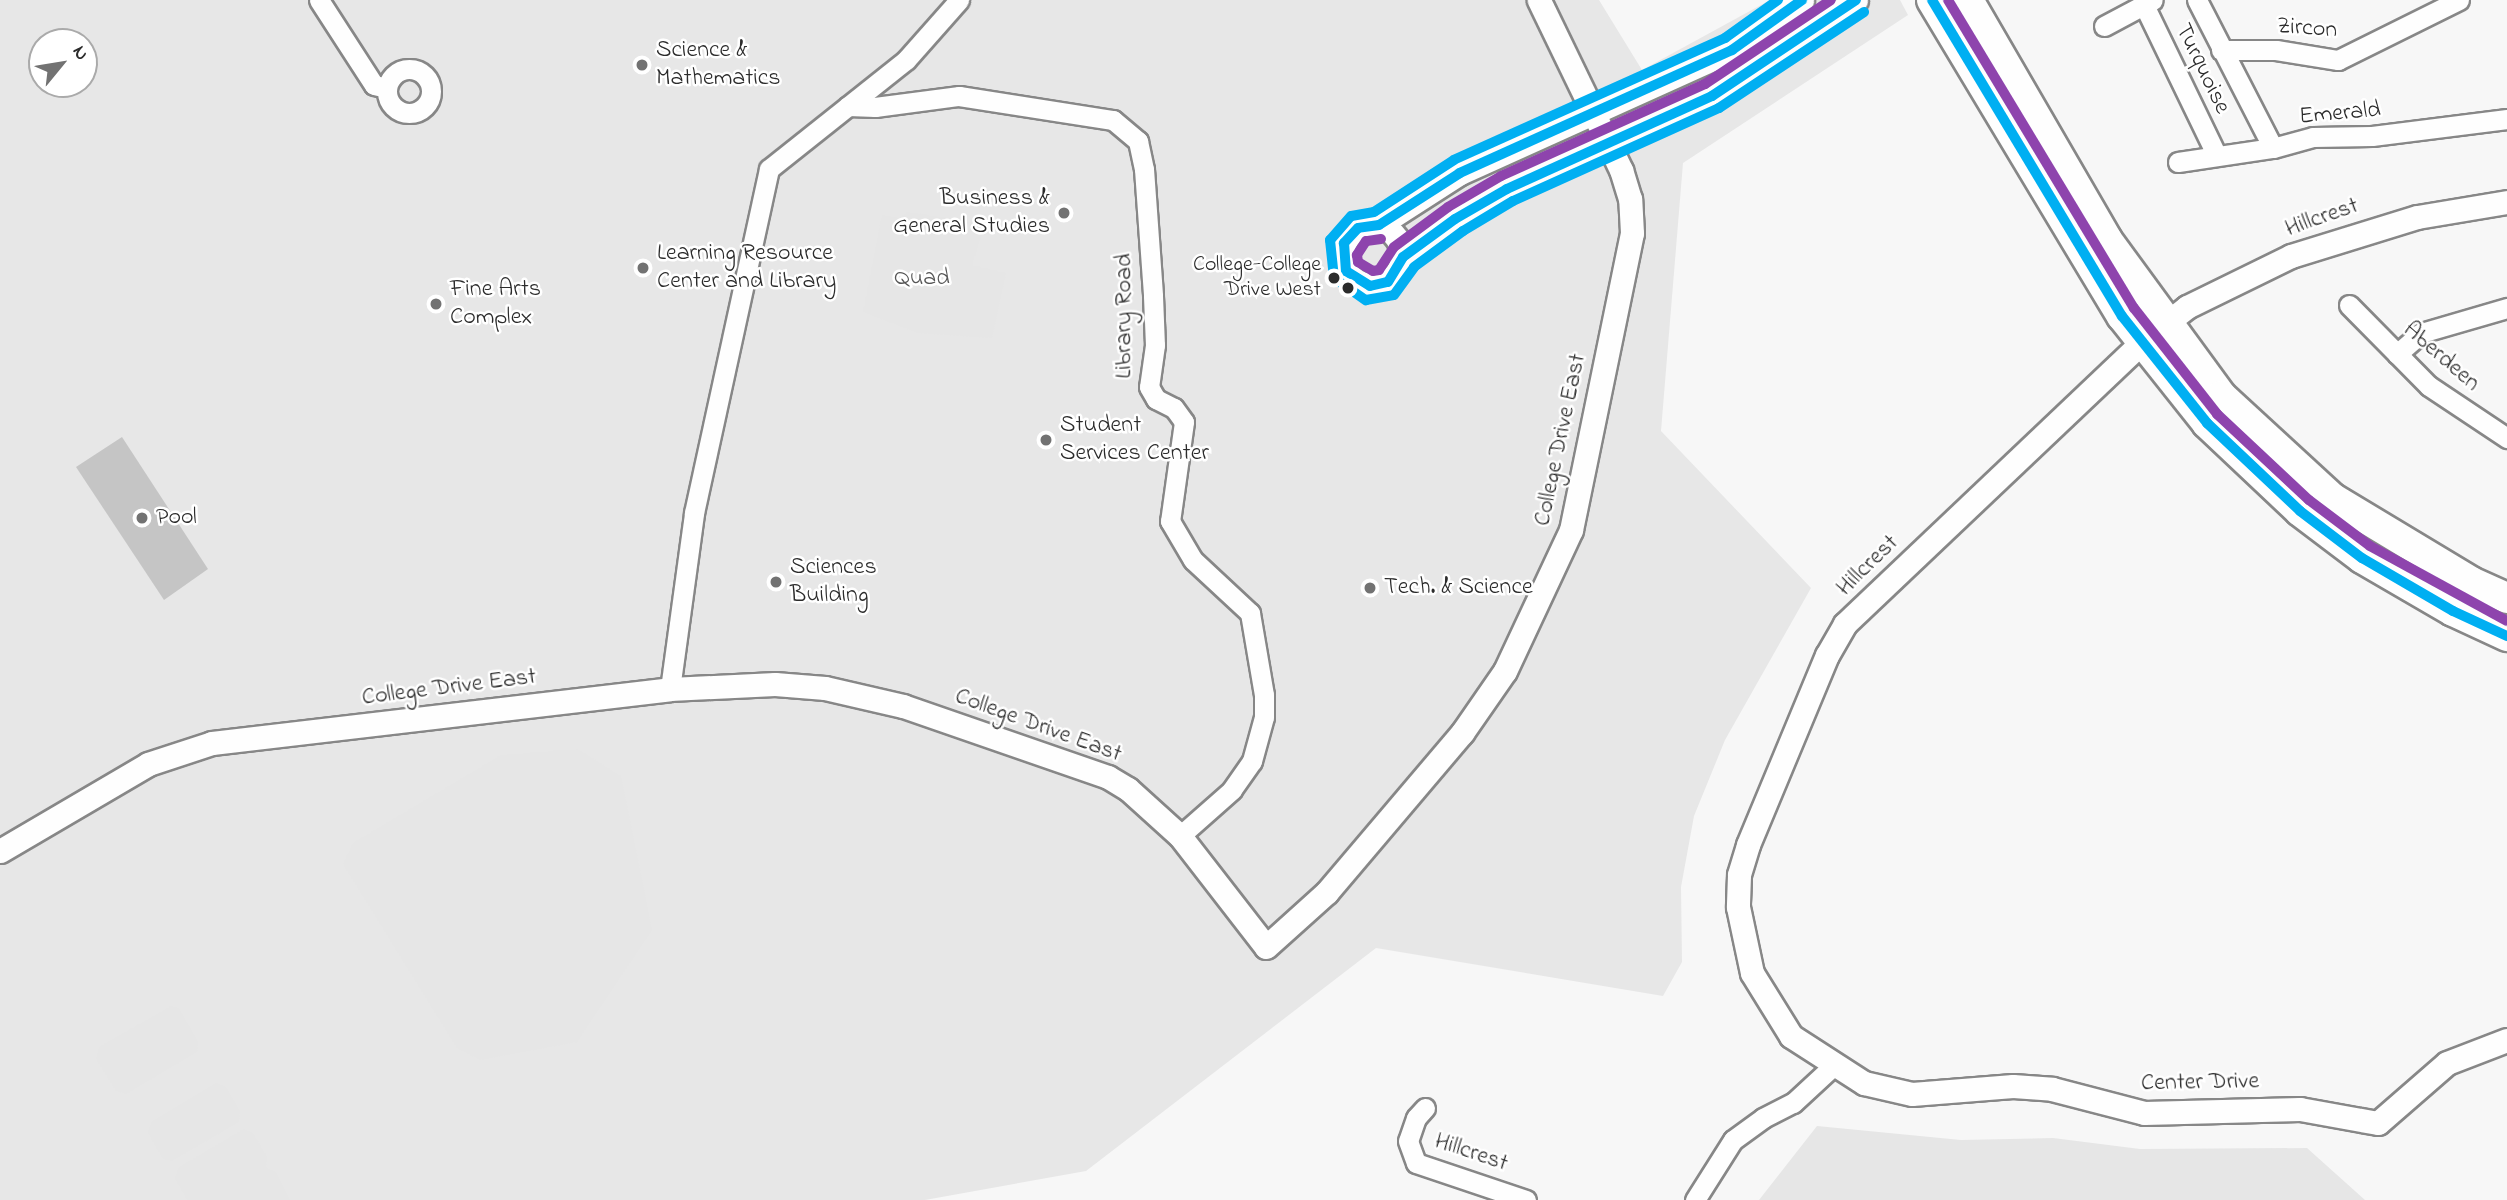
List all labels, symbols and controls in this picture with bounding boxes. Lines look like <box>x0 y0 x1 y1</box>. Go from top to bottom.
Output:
street label: Zircon <box>2276 13 2338 45</box>
street label: Turquoise <box>2168 19 2236 119</box>
north arrow <box>28 28 98 98</box>
place label: Science & Mathematics <box>656 37 781 93</box>
text: N <box>65 41 95 66</box>
marker: Science & Mathematics <box>634 57 650 73</box>
street label: Emerald <box>2298 96 2382 132</box>
place label: Business & General Studies <box>893 185 1050 241</box>
street label: Hillcrest <box>2282 192 2362 244</box>
marker: Business & General Studies <box>1056 205 1072 221</box>
place label: Learning Resource Center and Library <box>657 240 836 296</box>
place label: College-College Drive West <box>1193 252 1321 304</box>
street label: Library Road <box>1111 253 1139 379</box>
marker: Learning Resource Center and Library <box>635 260 651 276</box>
park label: Quad <box>894 265 950 293</box>
marker: College-College Drive West <box>1327 271 1341 285</box>
place label: Fine Arts Complex <box>450 276 541 332</box>
unlabelled marker <box>1341 281 1355 295</box>
marker: Fine Arts Complex <box>428 296 444 312</box>
street label: Aberdeen <box>2397 316 2485 398</box>
street label: College Drive East <box>1529 351 1593 529</box>
place label: Student Services Center <box>1060 412 1209 468</box>
marker: Student Services Center <box>1038 432 1054 448</box>
place label: Pool <box>156 504 197 532</box>
marker: Pool <box>134 510 150 526</box>
street label: Hillcrest <box>1831 529 1905 603</box>
place label: Sciences Building <box>790 554 877 610</box>
marker: Sciences Building <box>768 574 784 590</box>
place label: Tech. & Science <box>1384 574 1533 602</box>
marker: Tech. & Science <box>1362 580 1378 596</box>
street label: College Drive East <box>360 663 538 713</box>
street label: College Drive East <box>951 683 1125 769</box>
street label: Center Drive <box>2141 1068 2259 1098</box>
street label: Hillcrest <box>1431 1127 1511 1179</box>

